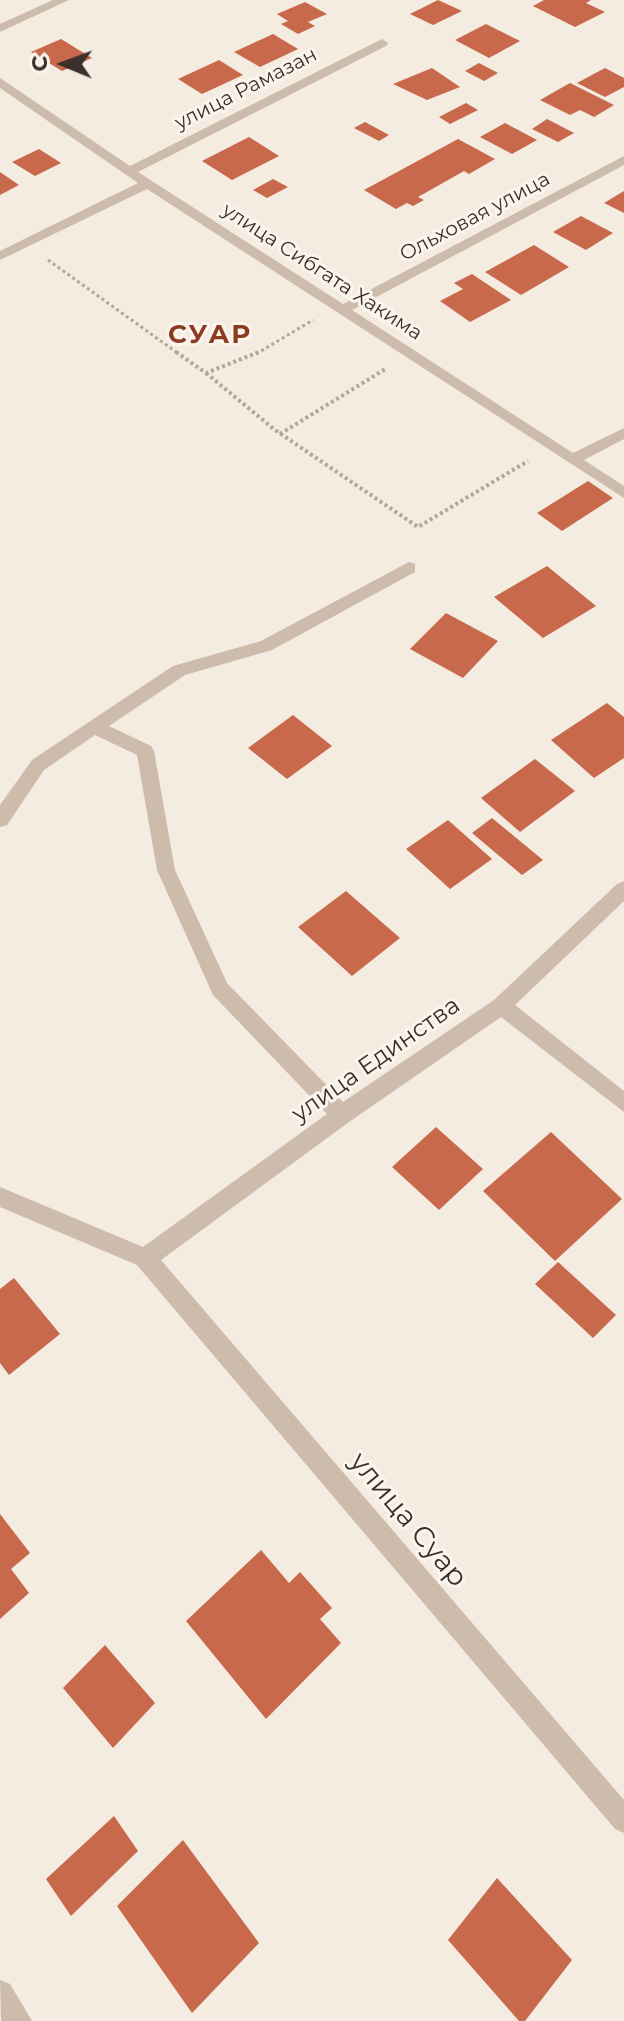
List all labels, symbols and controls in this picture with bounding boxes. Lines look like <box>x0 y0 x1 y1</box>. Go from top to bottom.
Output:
north arrow <box>24 24 104 104</box>
street label: улица Рамазан <box>171 43 321 135</box>
text: С <box>26 55 53 72</box>
street label: Ольховая улица <box>396 167 554 267</box>
street label: улица Сибгата Хакима <box>217 198 427 346</box>
district label: СУАР <box>168 319 252 351</box>
street label: улица Единства <box>286 991 466 1129</box>
street label: улица Суар <box>342 1446 474 1594</box>

